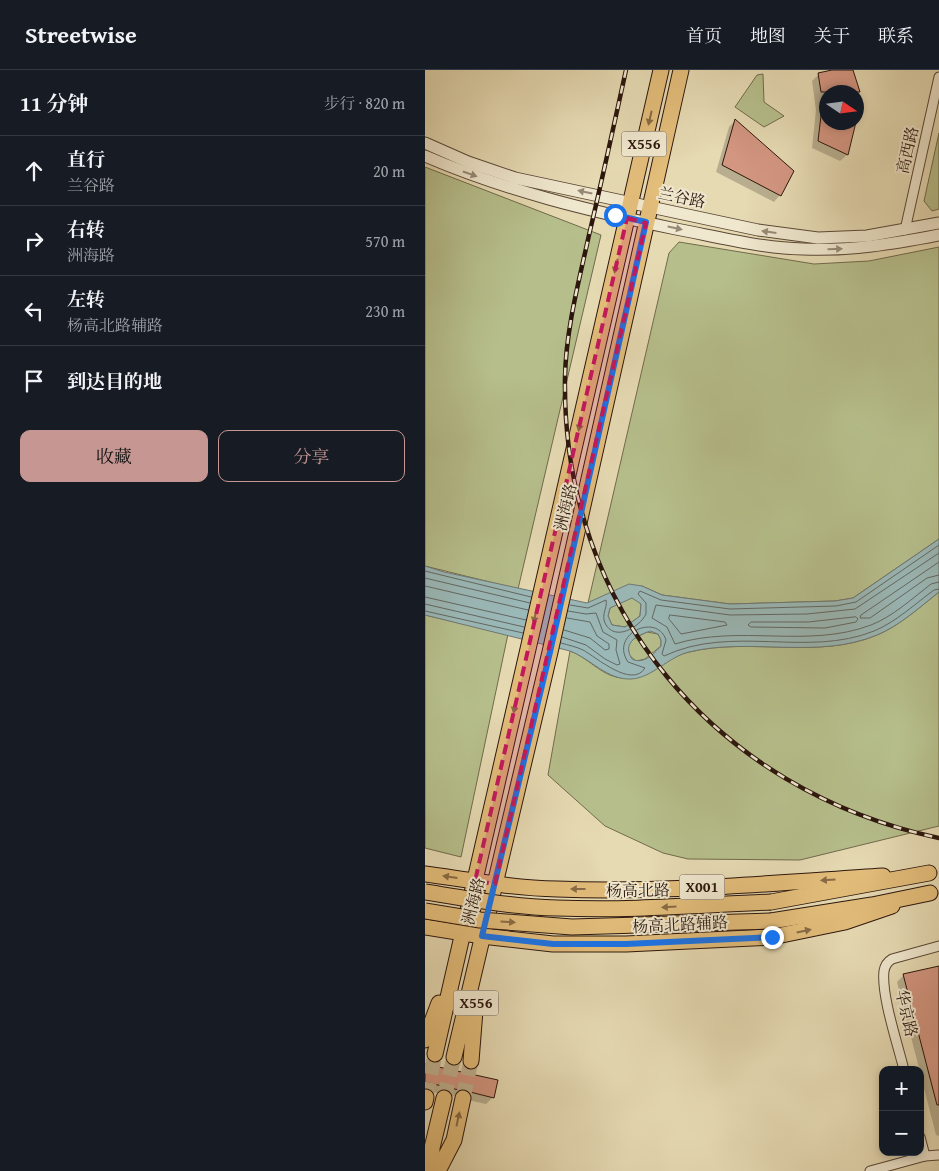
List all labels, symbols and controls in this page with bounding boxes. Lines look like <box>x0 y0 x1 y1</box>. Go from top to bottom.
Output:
text: Streetwise <box>25 17 137 52</box>
text: 首页 <box>686 22 722 49</box>
text: 地图 <box>750 22 786 49</box>
text: 关于 <box>814 22 850 49</box>
text: 联系 <box>878 22 914 49</box>
north arrow <box>819 85 864 130</box>
text: 11 分钟 <box>20 88 88 119</box>
text: 步行 · 820 m <box>324 91 405 115</box>
one-way arrow <box>646 110 654 125</box>
street label: 高西路 <box>890 124 924 176</box>
road number: X556 <box>621 132 667 156</box>
text: 直行 <box>67 145 105 173</box>
icon: ahead <box>20 157 48 185</box>
text: 20 m <box>373 159 405 183</box>
one-way arrow <box>463 171 478 179</box>
text: 兰谷路 <box>67 173 115 197</box>
street label: 兰谷路 <box>656 180 708 214</box>
one-way arrow <box>578 188 593 196</box>
route start <box>604 204 627 227</box>
text: 右转 <box>67 215 105 243</box>
one-way arrow <box>667 225 683 233</box>
icon: right <box>20 227 48 255</box>
one-way arrow <box>761 228 777 236</box>
text: 570 m <box>365 229 405 253</box>
text: 洲海路 <box>67 243 115 267</box>
one-way arrow <box>828 245 844 253</box>
one-way arrow <box>612 258 620 273</box>
text: 左转 <box>67 285 105 313</box>
icon: left <box>20 297 48 325</box>
text: 230 m <box>365 299 405 323</box>
text: 杨高北路辅路 <box>67 313 163 337</box>
icon: arrive <box>20 367 48 395</box>
text: 到达目的地 <box>67 367 162 395</box>
one-way arrow <box>576 416 584 431</box>
button: 收藏 <box>20 430 208 482</box>
button: 分享 <box>218 430 405 482</box>
street label: 洲海路 <box>548 481 582 533</box>
one-way arrow <box>531 609 539 624</box>
one-way arrow <box>511 698 519 713</box>
one-way arrow <box>442 873 458 881</box>
road number: X001 <box>679 874 725 900</box>
street label: 洲海路 <box>456 875 490 927</box>
one-way arrow <box>819 876 835 884</box>
street label: 杨高北路 <box>606 877 670 903</box>
one-way arrow <box>570 885 586 893</box>
one-way arrow <box>661 903 677 911</box>
street label: 杨高北路辅路 <box>631 910 729 938</box>
one-way arrow <box>500 918 516 926</box>
route end <box>761 926 784 949</box>
one-way arrow <box>797 926 813 934</box>
street label: 华京路 <box>890 987 924 1039</box>
road number: X556 <box>453 990 499 1016</box>
map controls <box>879 1066 924 1156</box>
button: + <box>879 1066 924 1111</box>
one-way arrow <box>455 1111 463 1127</box>
button: − <box>879 1111 924 1156</box>

